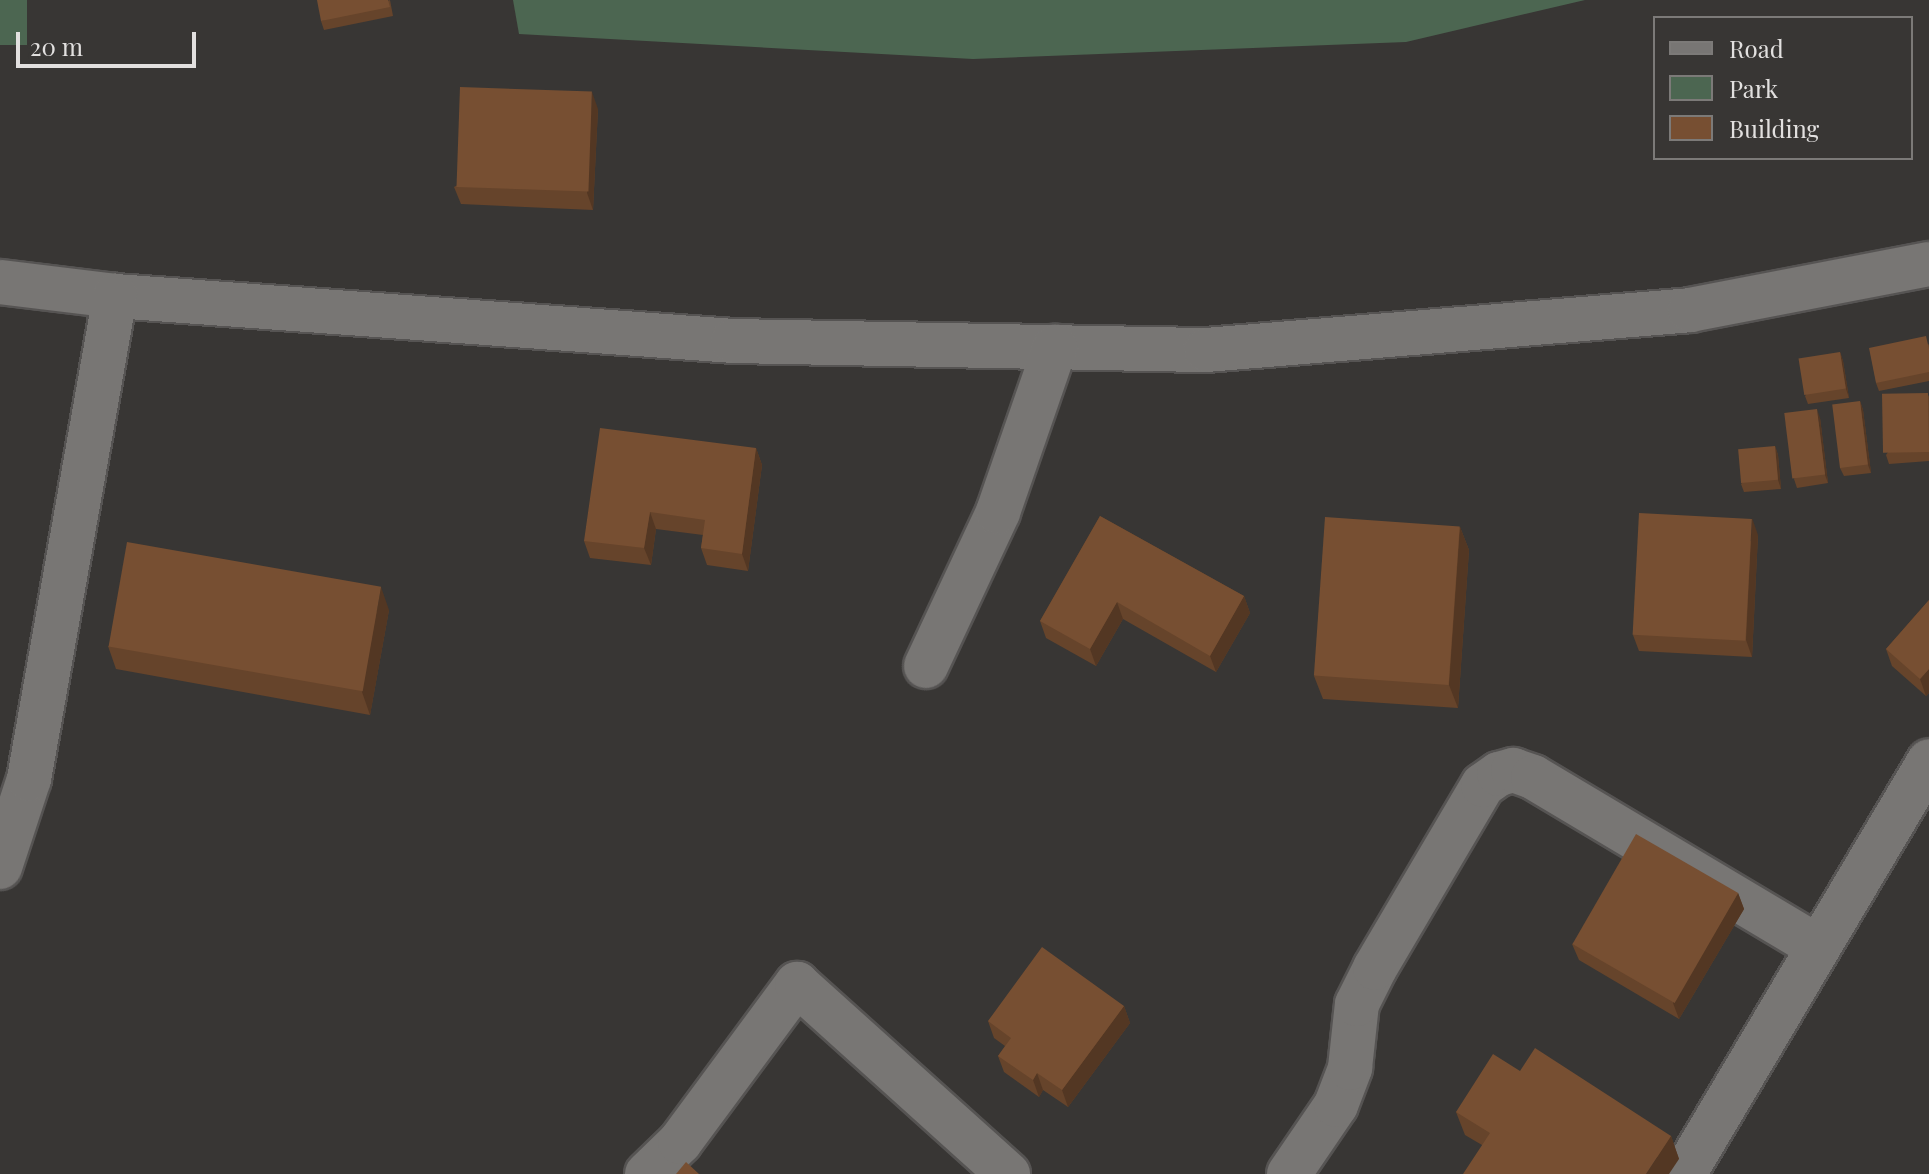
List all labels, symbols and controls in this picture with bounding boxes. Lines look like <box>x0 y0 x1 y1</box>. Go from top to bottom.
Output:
scale bar <box>20 16 200 66</box>
legend <box>1653 16 1913 160</box>
text: 20 m <box>30 30 83 62</box>
text: Road <box>1729 32 1784 64</box>
text: Park <box>1729 72 1778 104</box>
text: Building <box>1729 112 1819 144</box>

